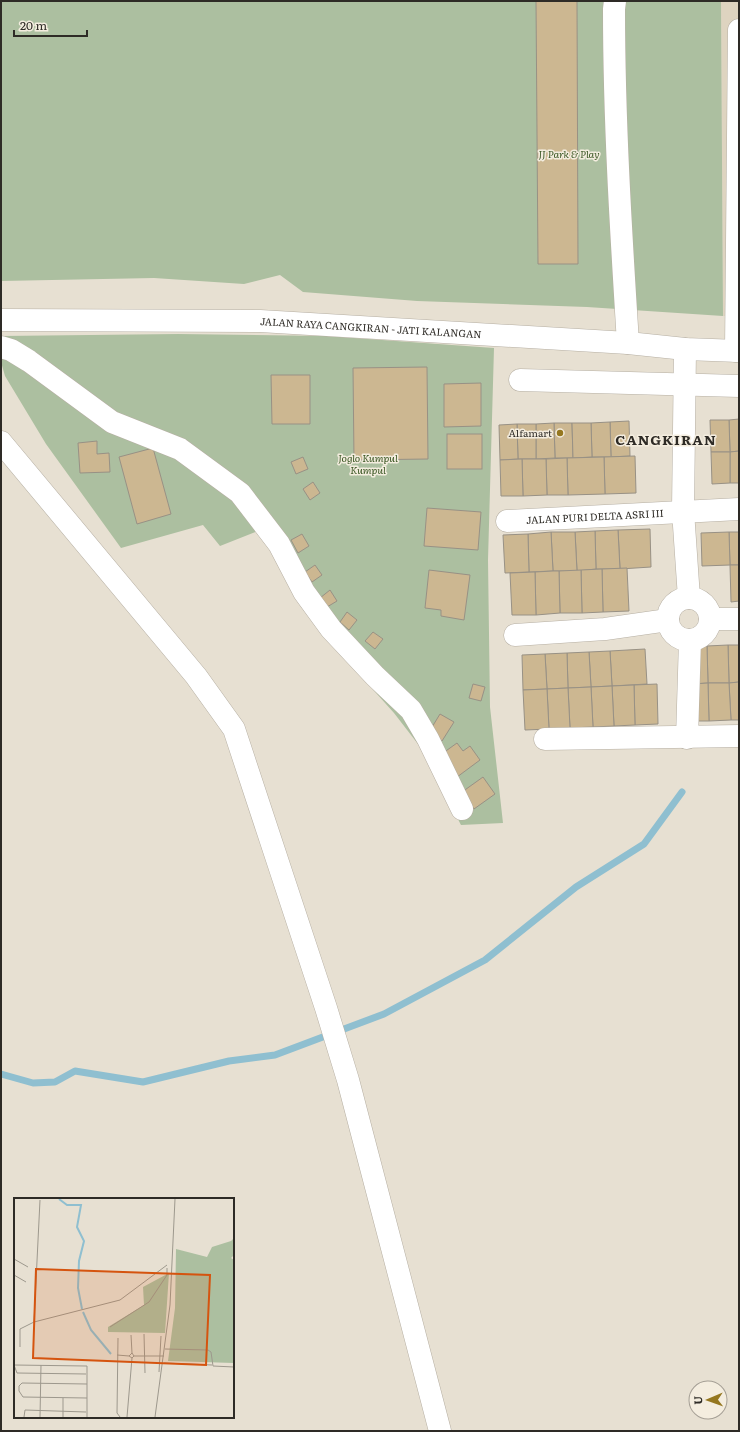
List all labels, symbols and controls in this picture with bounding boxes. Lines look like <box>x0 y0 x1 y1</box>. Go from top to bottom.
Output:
scale bar <box>14 12 87 38</box>
text: 20 m <box>20 16 47 34</box>
park label: JJ Park & Play <box>538 146 600 161</box>
street label: JALAN RAYA CANGKIRAN - JATI KALANGAN <box>259 313 482 341</box>
place label: Alfamart <box>508 425 552 440</box>
marker: Alfamart <box>555 428 565 438</box>
district label: CANGKIRAN <box>615 429 717 449</box>
park label: Joglo Kumpul Kumpul <box>338 450 398 477</box>
street label: JALAN PURI DELTA ASRI III <box>526 505 664 527</box>
inset map <box>14 1198 234 1418</box>
north arrow <box>688 1380 728 1420</box>
text: U <box>689 1395 705 1405</box>

